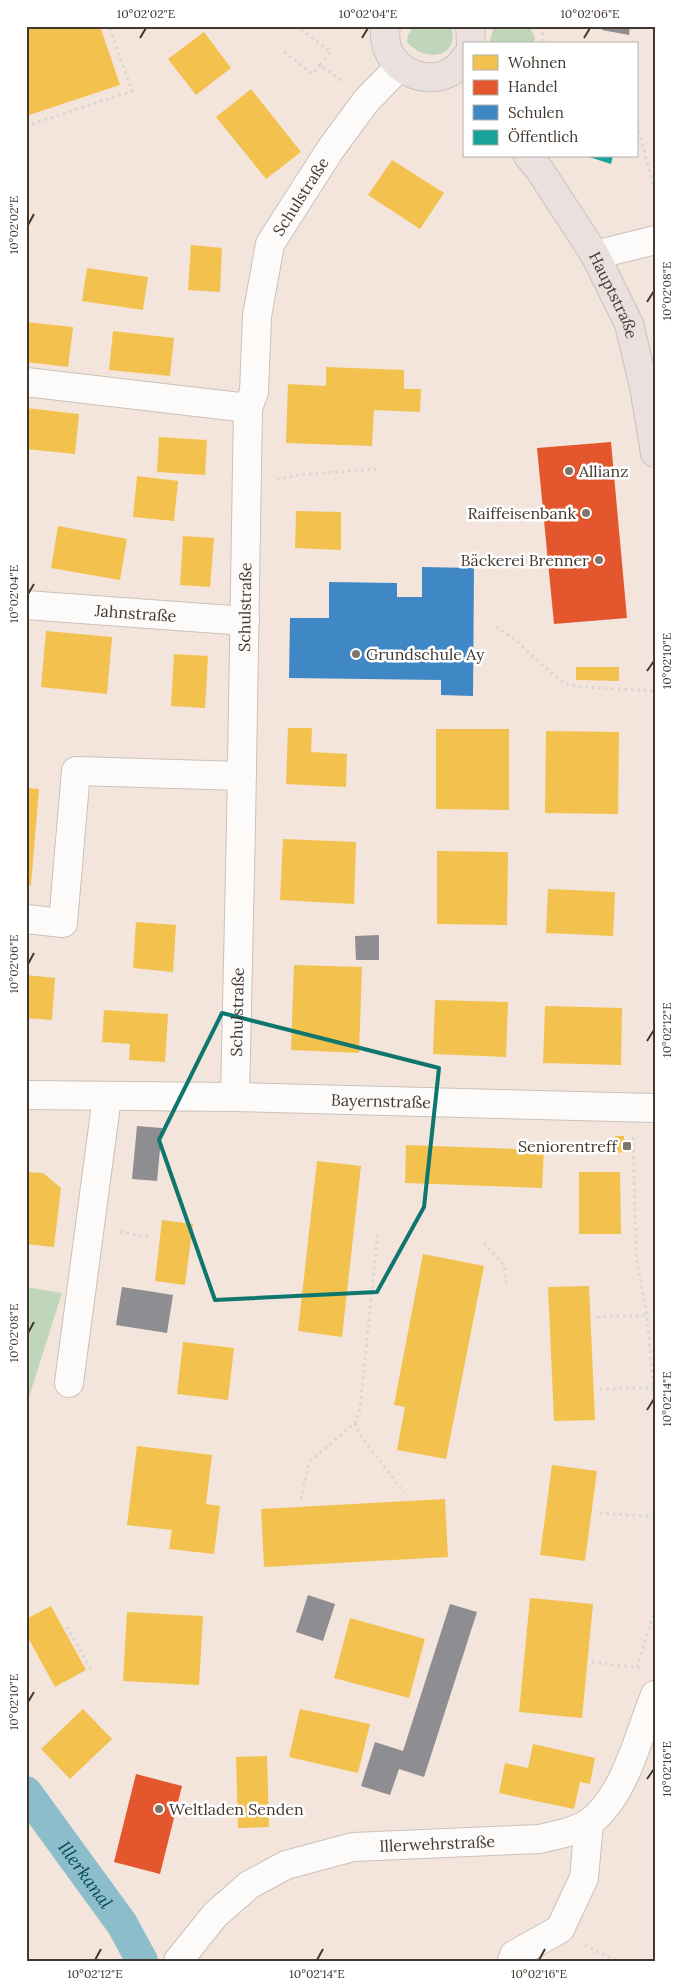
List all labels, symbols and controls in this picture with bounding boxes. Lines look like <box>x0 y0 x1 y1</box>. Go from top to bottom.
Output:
text: 10°02'02"E <box>117 6 175 21</box>
text: 10°02'04"E <box>339 6 397 21</box>
text: 10°02'06"E <box>561 6 620 21</box>
legend <box>463 42 638 158</box>
text: Wohnen <box>508 53 566 72</box>
text: Handel <box>508 77 558 96</box>
text: Schulen <box>508 103 564 122</box>
text: Öffentlich <box>508 127 578 146</box>
street label: Schulstraße <box>268 153 333 239</box>
text: 10°02'02"E <box>6 196 21 254</box>
street label: Hauptstraße <box>585 248 642 341</box>
text: 10°02'08"E <box>659 262 674 320</box>
place label: Allianz <box>578 461 628 481</box>
marker: Allianz <box>563 465 575 477</box>
place label: Raiffeisenbank <box>467 503 576 523</box>
marker: Raiffeisenbank <box>580 507 592 519</box>
place label: Bäckerei Brenner <box>461 550 589 570</box>
marker: Bäckerei Brenner <box>593 554 605 566</box>
street label: Schulstraße <box>234 562 255 652</box>
text: 10°02'04"E <box>6 565 21 623</box>
street label: Jahnstraße <box>93 600 177 626</box>
text: 10°02'10"E <box>659 633 674 689</box>
place label: Grundschule Ay <box>366 644 485 664</box>
marker: Grundschule Ay <box>350 648 362 660</box>
text: 10°02'06"E <box>6 935 21 994</box>
street label: Schulstraße <box>226 967 248 1057</box>
text: 10°02'12"E <box>659 1002 674 1058</box>
street label: Bayernstraße <box>331 1090 432 1112</box>
place label: Seniorentreff <box>518 1136 619 1156</box>
marker: Seniorentreff <box>621 1140 633 1152</box>
text: 10°02'08"E <box>6 1304 21 1362</box>
text: 10°02'14"E <box>659 1371 674 1427</box>
text: 10°02'10"E <box>6 1674 21 1730</box>
text: 10°02'16"E <box>659 1741 674 1797</box>
place label: Weltladen Senden <box>169 1799 304 1819</box>
marker: Weltladen Senden <box>153 1803 165 1815</box>
street label: Illerwehrstraße <box>379 1831 496 1856</box>
water label: Illerkanal <box>54 1836 118 1913</box>
text: 10°02'12"E <box>67 1966 123 1981</box>
text: 10°02'14"E <box>289 1966 345 1981</box>
text: 10°02'16"E <box>511 1966 567 1981</box>

